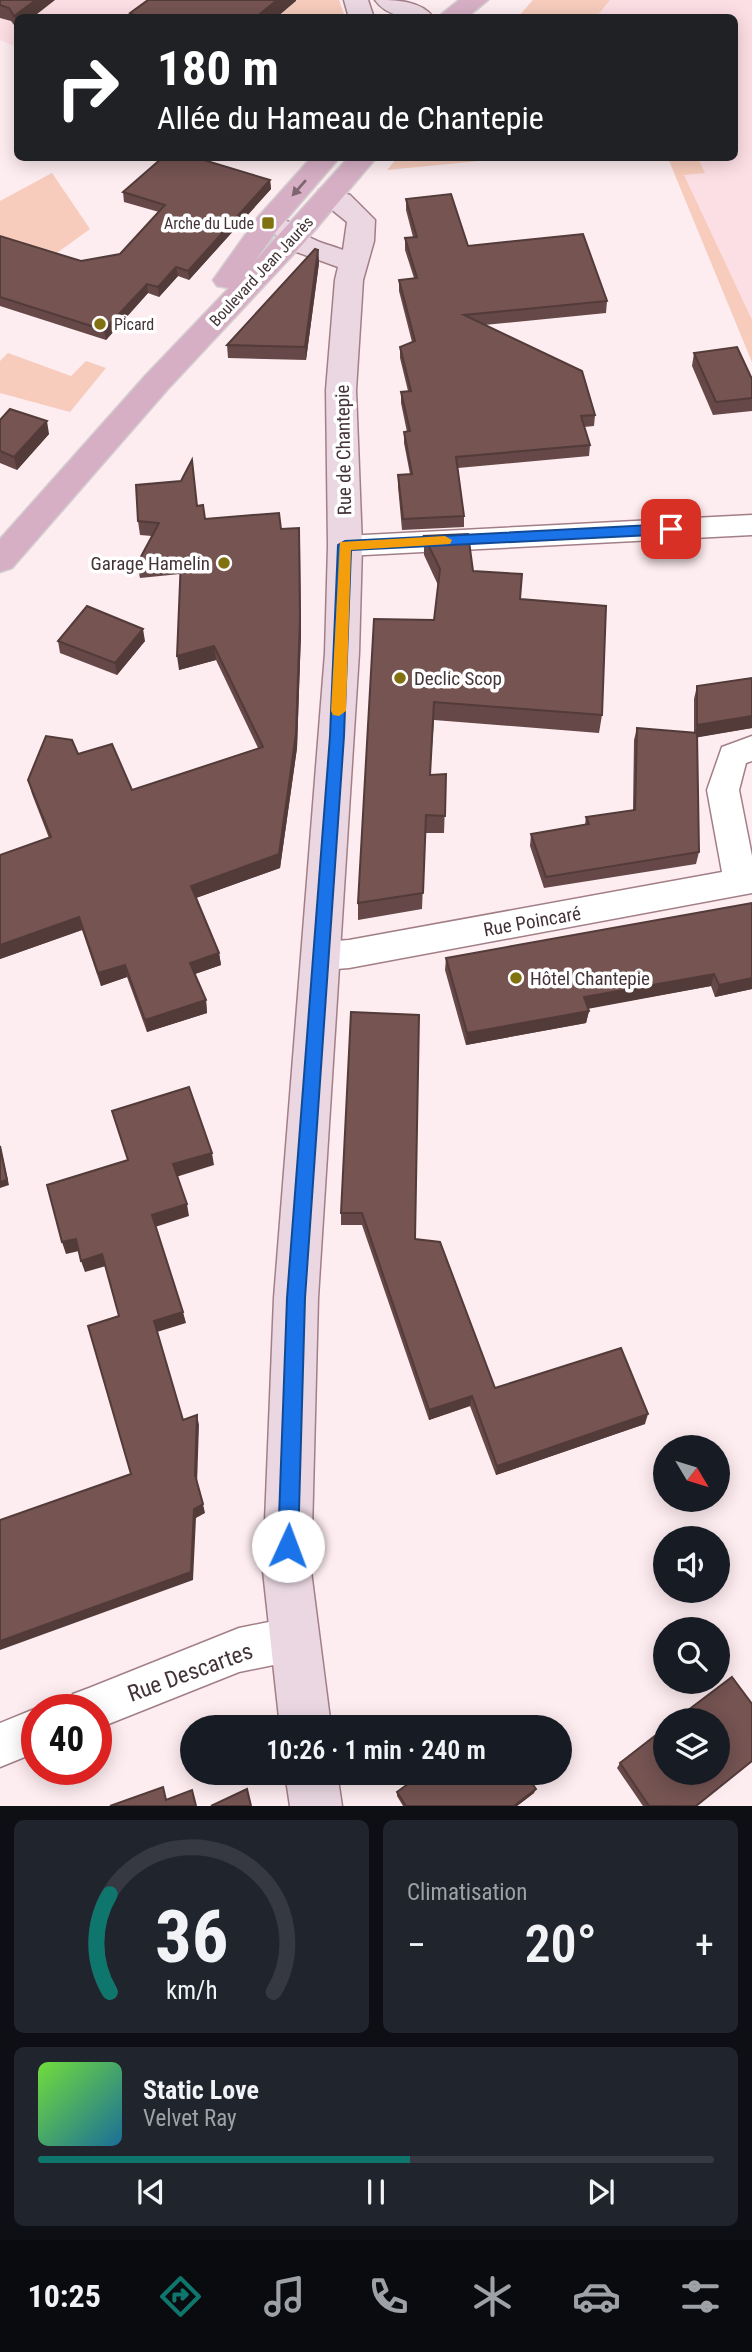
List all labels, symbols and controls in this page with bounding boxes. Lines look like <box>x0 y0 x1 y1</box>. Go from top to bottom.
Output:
text: 180 m <box>157 40 279 97</box>
icon: right <box>42 42 133 133</box>
text: Allée du Hameau de Chantepie <box>157 99 544 137</box>
one-way arrow <box>291 179 307 197</box>
street label: Boulevard Jean Jaurès <box>206 212 317 330</box>
place label: Arche du Lude <box>164 214 254 233</box>
marker: Arche du Lude <box>260 215 276 231</box>
place label: Picard <box>114 315 154 334</box>
marker: Picard <box>92 316 108 332</box>
street label: Rue de Chantepie <box>331 384 356 516</box>
pin <box>641 499 701 559</box>
icon: arrive <box>652 510 690 548</box>
place label: Garage Hamelin <box>90 552 210 575</box>
marker: Garage Hamelin <box>216 555 232 571</box>
place label: Declic Scop <box>414 667 502 690</box>
marker: Declic Scop <box>392 670 408 686</box>
street label: Rue Poincaré <box>482 902 583 941</box>
place label: Hôtel Chantepie <box>530 967 650 990</box>
marker: Hôtel Chantepie <box>508 970 524 986</box>
north arrow <box>653 1435 730 1512</box>
map controls <box>653 1435 730 1785</box>
position arrow <box>251 1509 325 1583</box>
button: sound <box>653 1526 730 1603</box>
button: search <box>653 1617 730 1694</box>
street label: Rue Descartes <box>124 1637 256 1708</box>
speed limit sign: 40 <box>21 1694 112 1785</box>
button: layers <box>653 1708 730 1785</box>
text: 10:26 · 1 min · 240 m <box>266 1735 486 1765</box>
text: Climatisation <box>407 1879 527 1906</box>
text: 36 <box>155 1895 228 1981</box>
text: 20° <box>524 1914 597 1975</box>
text: − <box>407 1923 426 1967</box>
text: + <box>695 1923 714 1967</box>
text: km/h <box>166 1976 217 2005</box>
text: Static Love <box>143 2075 259 2105</box>
text: Velvet Ray <box>143 2105 237 2132</box>
icon: previous <box>132 2173 170 2211</box>
icon: pause <box>357 2173 395 2211</box>
icon: next <box>582 2173 620 2211</box>
icon: directions <box>156 2272 205 2321</box>
icon: music <box>260 2272 309 2321</box>
icon: phone <box>364 2272 413 2321</box>
icon: climate <box>468 2272 517 2321</box>
icon: car <box>572 2272 621 2321</box>
icon: filters <box>676 2272 725 2321</box>
text: 10:25 <box>27 2277 101 2315</box>

